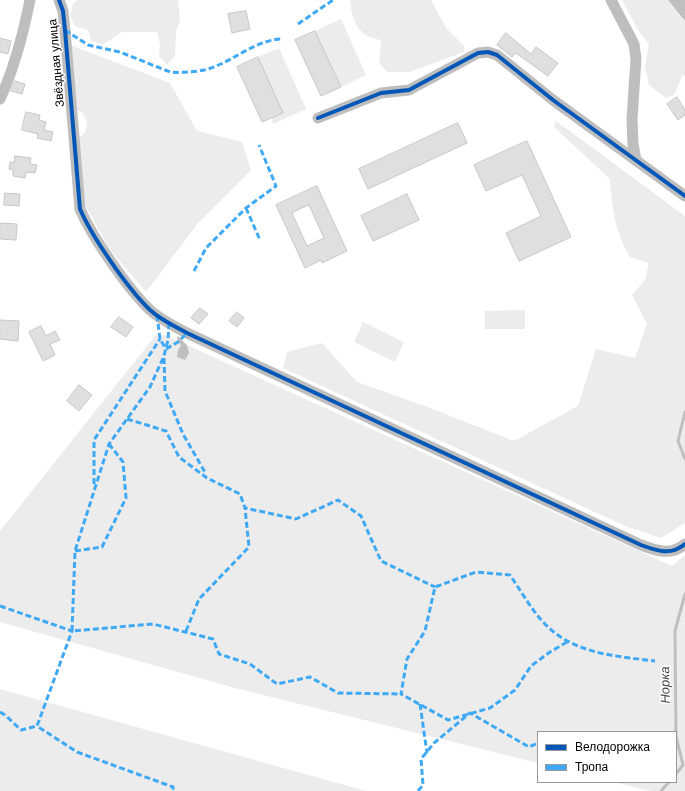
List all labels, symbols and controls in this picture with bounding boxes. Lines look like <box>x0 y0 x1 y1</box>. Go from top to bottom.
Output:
street label: Звёздная улица <box>46 18 68 108</box>
water label: Норка <box>658 666 674 704</box>
legend <box>537 731 677 783</box>
text: Велодорожка <box>575 739 650 755</box>
text: Тропа <box>575 759 608 775</box>

